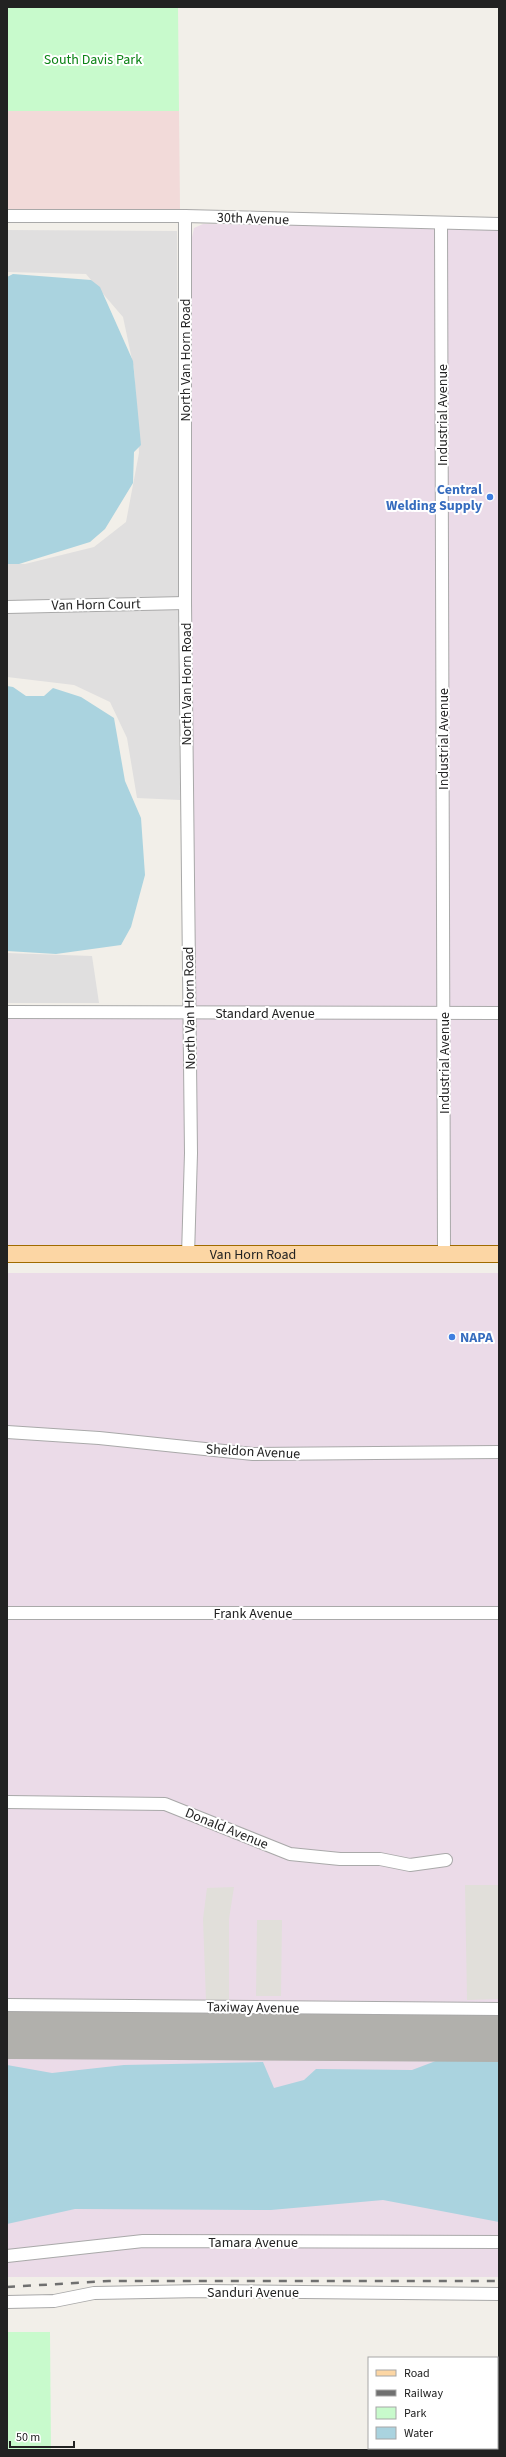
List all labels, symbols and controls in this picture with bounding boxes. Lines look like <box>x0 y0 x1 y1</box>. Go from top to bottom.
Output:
park label: South Davis Park <box>44 50 142 70</box>
street label: 30th Avenue <box>217 208 289 230</box>
street label: North Van Horn Road <box>176 298 196 422</box>
street label: Industrial Avenue <box>433 364 453 466</box>
place label: Central Welding Supply <box>386 480 483 516</box>
marker: Central Welding Supply <box>485 492 495 502</box>
street label: Van Horn Court <box>51 594 141 616</box>
street label: North Van Horn Road <box>177 622 197 746</box>
street label: Industrial Avenue <box>434 688 454 790</box>
street label: North Van Horn Road <box>179 946 201 1070</box>
street label: Standard Avenue <box>215 1004 315 1024</box>
street label: Industrial Avenue <box>435 1012 455 1114</box>
street label: Van Horn Road <box>210 1245 296 1265</box>
place label: NAPA <box>460 1328 494 1348</box>
marker: NAPA <box>447 1332 457 1342</box>
street label: Sheldon Avenue <box>205 1440 301 1464</box>
street label: Frank Avenue <box>214 1604 292 1624</box>
street label: Donald Avenue <box>182 1803 271 1855</box>
street label: Taxiway Avenue <box>206 1997 300 2019</box>
street label: Tamara Avenue <box>208 2233 298 2253</box>
street label: Sanduri Avenue <box>207 2283 299 2303</box>
legend <box>368 2357 498 2449</box>
text: Road <box>404 2365 430 2382</box>
text: Railway <box>404 2385 443 2402</box>
text: Park <box>404 2405 426 2422</box>
scale bar <box>10 2423 74 2449</box>
text: Water <box>404 2425 434 2442</box>
text: 50 m <box>16 2429 40 2446</box>

